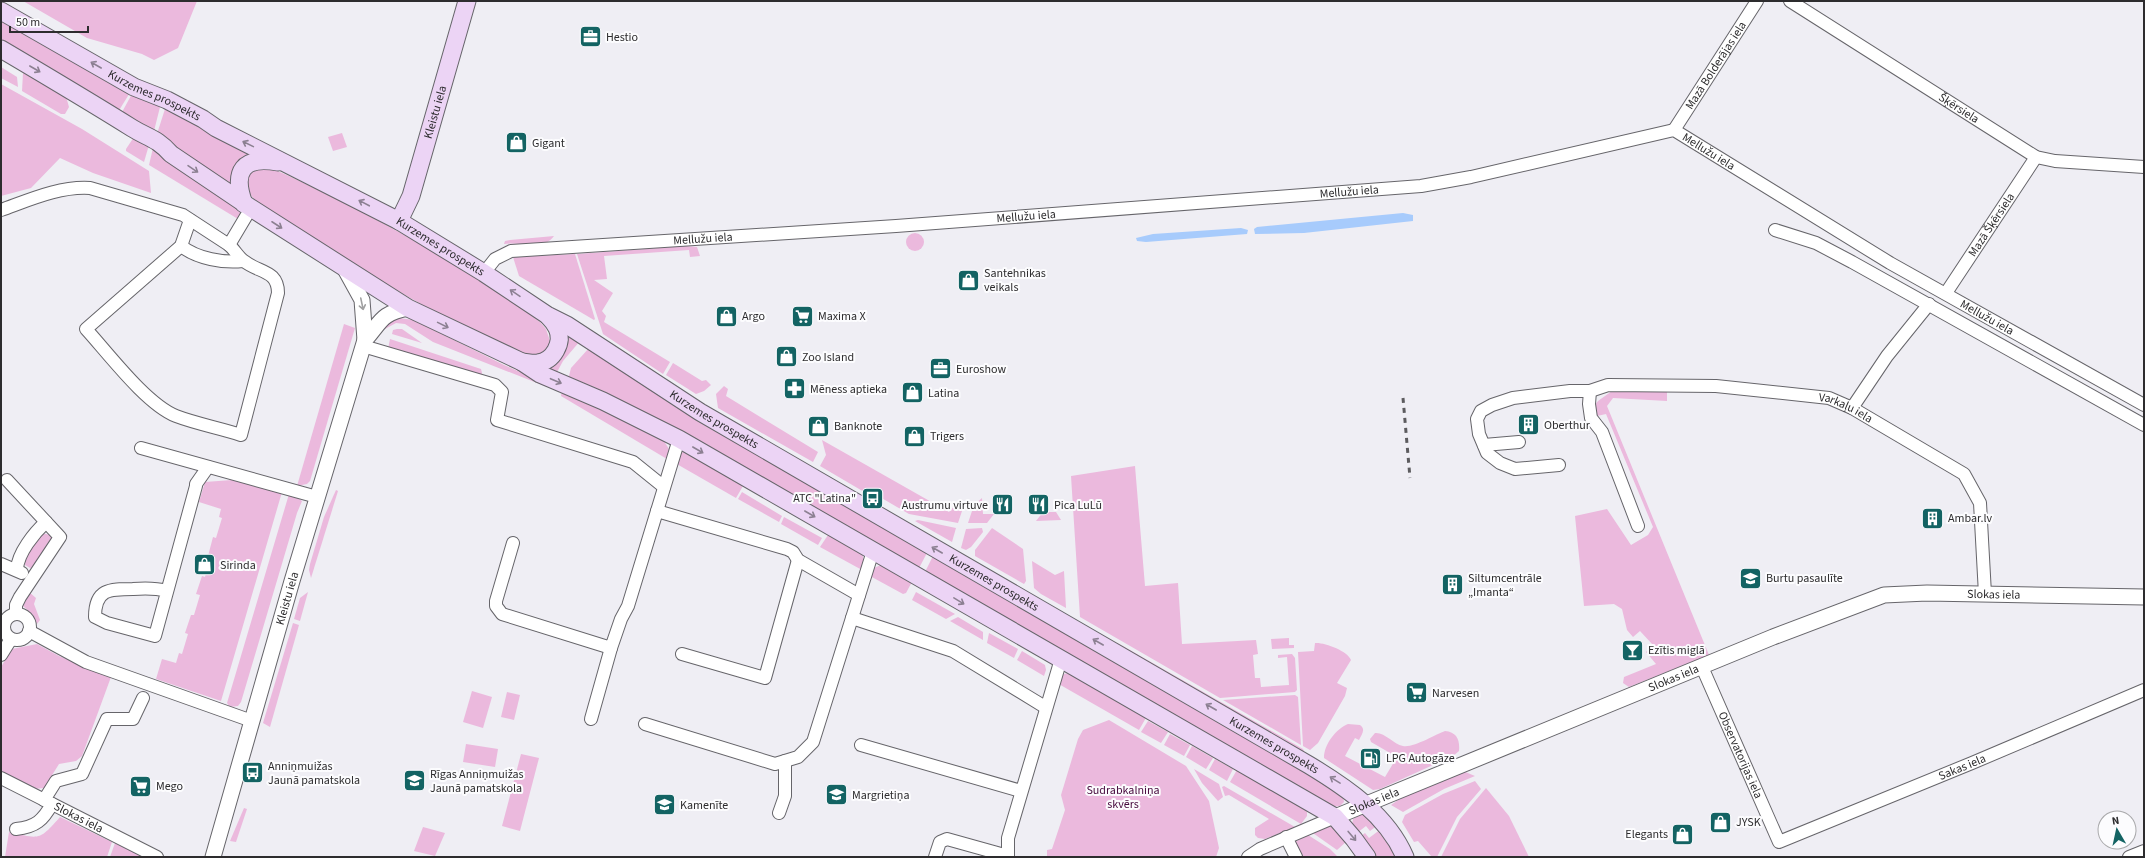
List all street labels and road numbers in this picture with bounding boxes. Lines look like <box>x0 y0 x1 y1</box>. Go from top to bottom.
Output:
street label: Mazā Bolderājas iela <box>1681 18 1750 113</box>
street label: Kurzemes prospekts <box>105 65 204 125</box>
street label: Kleistu iela <box>419 83 451 141</box>
street label: Šķērsiela <box>1935 89 1983 127</box>
street label: Mellužu iela <box>1679 129 1738 174</box>
street label: Mellužu iela <box>1319 181 1379 202</box>
street label: Mazā Šķērsiela <box>1964 189 2019 260</box>
street label: Mellužu iela <box>996 205 1056 227</box>
street label: Kurzemes prospekts <box>393 213 488 280</box>
street label: Mellužu iela <box>673 228 733 249</box>
street label: Mellužu iela <box>1957 295 2017 339</box>
street label: Kurzemes prospekts <box>666 386 762 453</box>
street label: Varkaļu iela <box>1818 388 1876 427</box>
street label: Kurzemes prospekts <box>946 550 1042 615</box>
street label: Kleistu iela <box>271 570 303 627</box>
street label: Slokas iela <box>1967 585 2021 603</box>
street label: Slokas iela <box>1646 660 1701 696</box>
street label: Observatorijas iela <box>1714 709 1767 801</box>
street label: Kurzemes prospekts <box>1226 712 1322 778</box>
street label: Sakas iela <box>1936 750 1988 784</box>
street label: Slokas iela <box>1346 783 1402 819</box>
street label: Slokas iela <box>51 798 106 837</box>

